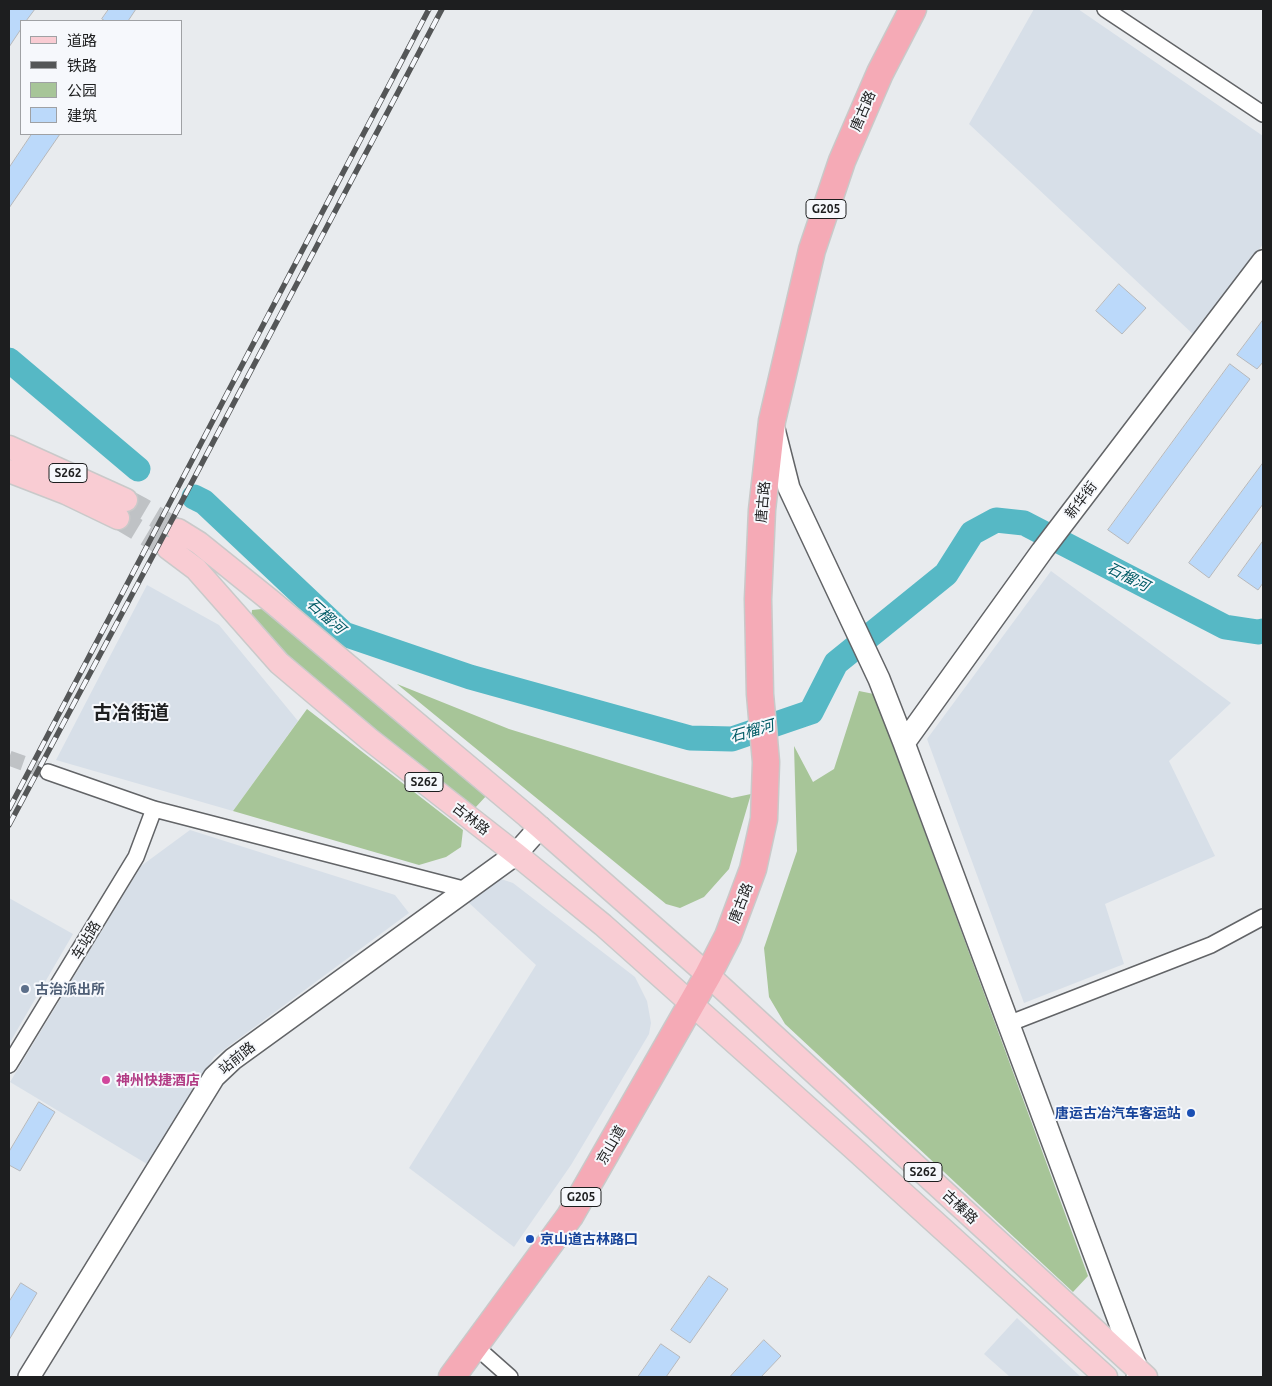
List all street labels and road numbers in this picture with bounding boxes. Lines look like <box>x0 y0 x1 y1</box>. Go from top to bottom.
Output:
street label: 唐古路 <box>847 88 879 134</box>
road number: G205 <box>806 200 846 218</box>
road number: S262 <box>49 463 87 482</box>
street label: 新华街 <box>1062 478 1100 522</box>
street label: 唐古路 <box>753 480 773 524</box>
road number: S262 <box>405 772 443 792</box>
street label: 古林路 <box>449 799 493 839</box>
street label: 唐古路 <box>726 880 756 926</box>
street label: 车站路 <box>68 918 104 962</box>
street label: 站前路 <box>215 1038 259 1078</box>
street label: 京山道 <box>593 1123 629 1167</box>
road number: S262 <box>904 1162 942 1182</box>
street label: 古榛路 <box>939 1187 981 1227</box>
road number: G205 <box>561 1188 601 1206</box>

